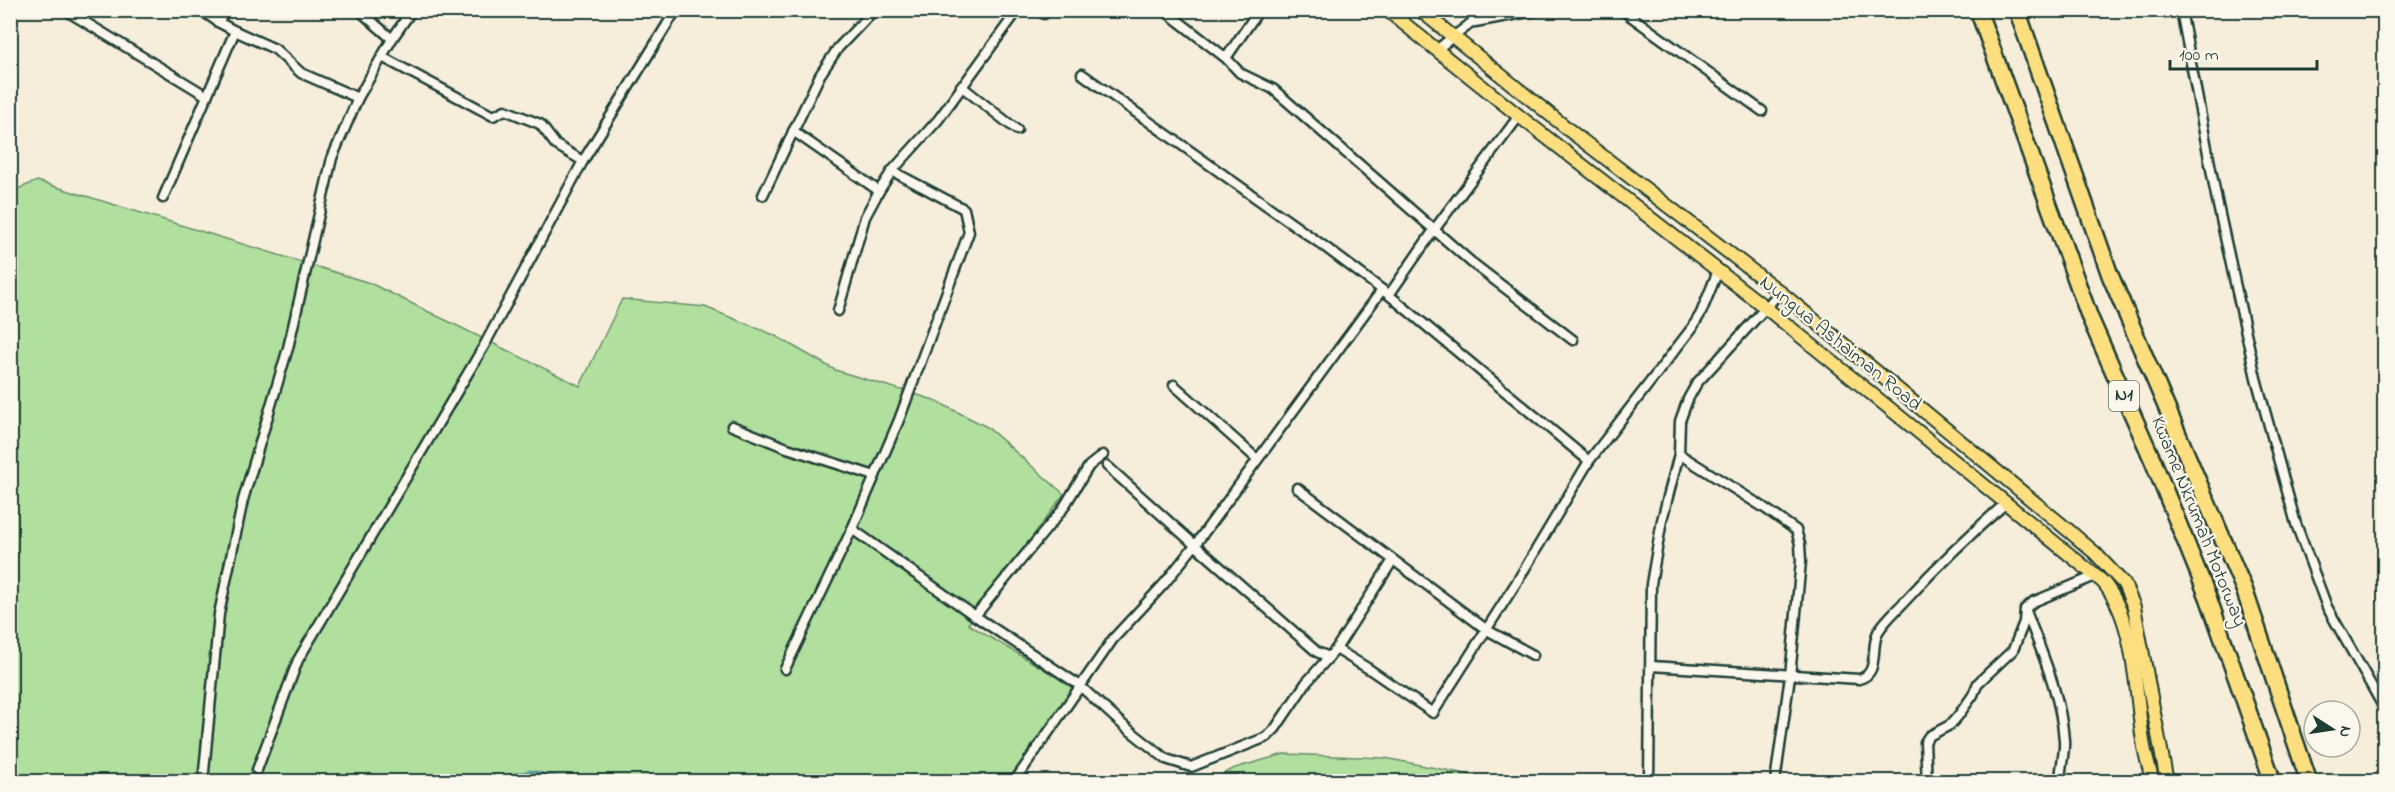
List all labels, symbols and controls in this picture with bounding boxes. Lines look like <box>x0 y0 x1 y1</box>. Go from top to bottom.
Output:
scale bar <box>2170 33 2317 71</box>
text: 100 m <box>2179 43 2219 69</box>
street label: Nungua Ashaiman Road <box>1752 269 1928 420</box>
road number: N1 <box>2109 381 2139 411</box>
street label: Kwame Nkrumah Motorway <box>2142 412 2254 632</box>
north arrow <box>2302 699 2362 759</box>
text: N <box>2332 724 2358 740</box>

